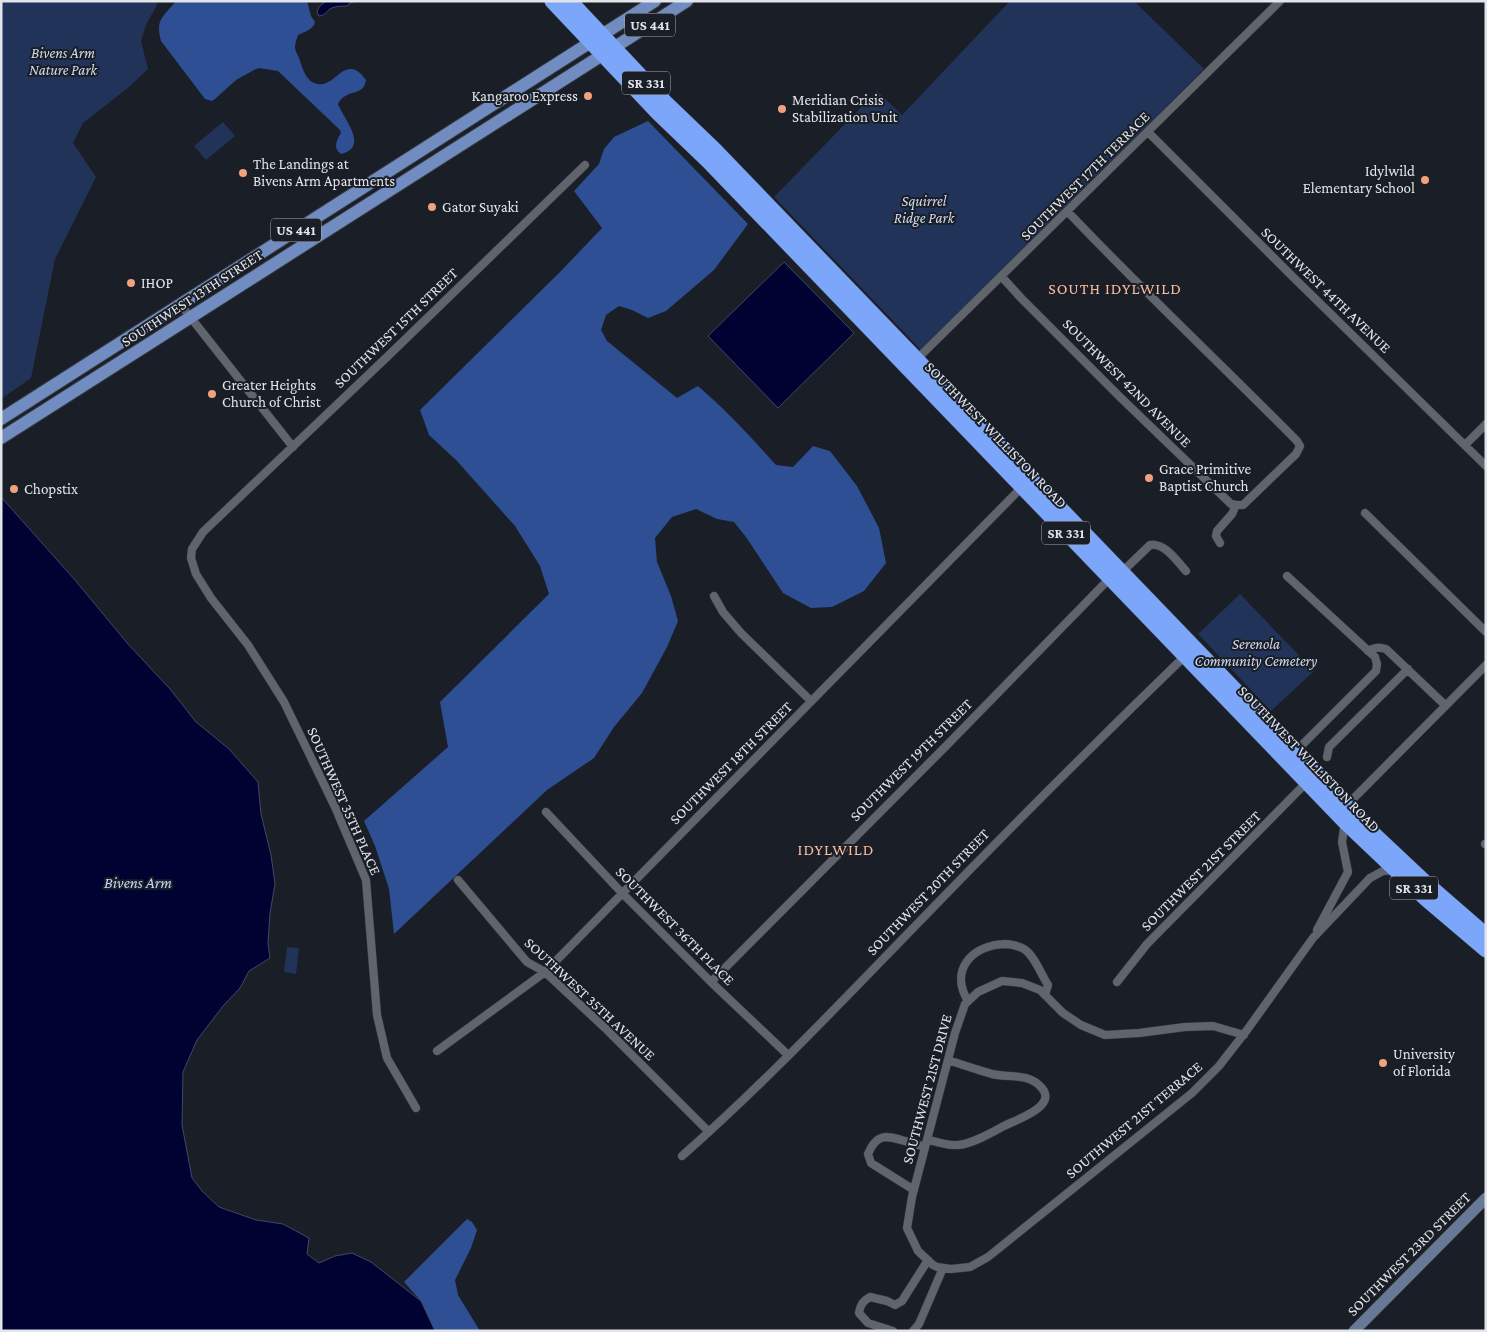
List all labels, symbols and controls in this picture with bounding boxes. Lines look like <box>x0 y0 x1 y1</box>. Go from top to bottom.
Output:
road number: US 441 <box>625 14 675 36</box>
park label: Bivens Arm Nature Park <box>29 45 99 78</box>
road number: SR 331 <box>622 72 670 95</box>
place label: Kangaroo Express <box>472 88 578 105</box>
marker: Kangaroo Express <box>582 90 594 102</box>
place label: Meridian Crisis Stabilization Unit <box>792 92 899 125</box>
marker: Meridian Crisis Stabilization Unit <box>776 103 788 115</box>
street label: SOUTHWEST 17TH TERRACE <box>1017 108 1153 244</box>
place label: The Landings at Bivens Arm Apartments <box>253 156 395 190</box>
place label: Idylwild Elementary School <box>1303 163 1415 197</box>
marker: The Landings at Bivens Arm Apartments <box>237 167 249 179</box>
marker: Idylwild Elementary School <box>1419 174 1431 186</box>
park label: Squirrel Ridge Park <box>894 193 956 227</box>
place label: Gator Suyaki <box>442 199 519 216</box>
marker: Gator Suyaki <box>426 201 438 213</box>
road number: US 441 <box>271 218 321 242</box>
street label: SOUTHWEST 44TH AVENUE <box>1258 224 1394 356</box>
street label: SOUTHWEST 13TH STREET <box>118 246 266 350</box>
street label: SOUTHWEST 15TH STREET <box>331 265 461 391</box>
place label: IHOP <box>141 275 173 291</box>
marker: IHOP <box>125 277 137 289</box>
district label: SOUTH IDYLWILD <box>1048 280 1182 297</box>
street label: SOUTHWEST 42ND AVENUE <box>1060 316 1194 450</box>
street label: SOUTHWEST WILLISTON ROAD <box>922 359 1070 511</box>
place label: Greater Heights Church of Christ <box>222 377 322 410</box>
marker: Greater Heights Church of Christ <box>206 388 218 400</box>
place label: Grace Primitive Baptist Church <box>1159 461 1251 495</box>
marker: Grace Primitive Baptist Church <box>1143 472 1155 484</box>
place label: Chopstix <box>24 481 78 498</box>
marker: Chopstix <box>8 483 20 495</box>
road number: SR 331 <box>1042 522 1090 544</box>
park label: Serenola Community Cemetery <box>1195 636 1317 670</box>
street label: SOUTHWEST WILLISTON ROAD <box>1235 683 1383 835</box>
street label: SOUTHWEST 19TH STREET <box>847 696 975 824</box>
street label: SOUTHWEST 18TH STREET <box>667 699 795 827</box>
street label: SOUTHWEST 35TH PLACE <box>304 725 384 877</box>
street label: SOUTHWEST 21ST STREET <box>1138 808 1264 934</box>
street label: SOUTHWEST 20TH STREET <box>864 826 992 958</box>
district label: IDYLWILD <box>798 841 874 858</box>
street label: SOUTHWEST 36TH PLACE <box>613 864 737 988</box>
water label: Bivens Arm <box>104 874 172 891</box>
road number: SR 331 <box>1390 876 1438 900</box>
street label: SOUTHWEST 35TH AVENUE <box>522 934 658 1064</box>
street label: SOUTHWEST 21ST DRIVE <box>899 1012 955 1166</box>
place label: University of Florida <box>1393 1046 1455 1079</box>
marker: University of Florida <box>1377 1057 1389 1069</box>
street label: SOUTHWEST 21ST TERRACE <box>1063 1058 1205 1182</box>
street label: SOUTHWEST 23RD STREET <box>1344 1189 1474 1319</box>

